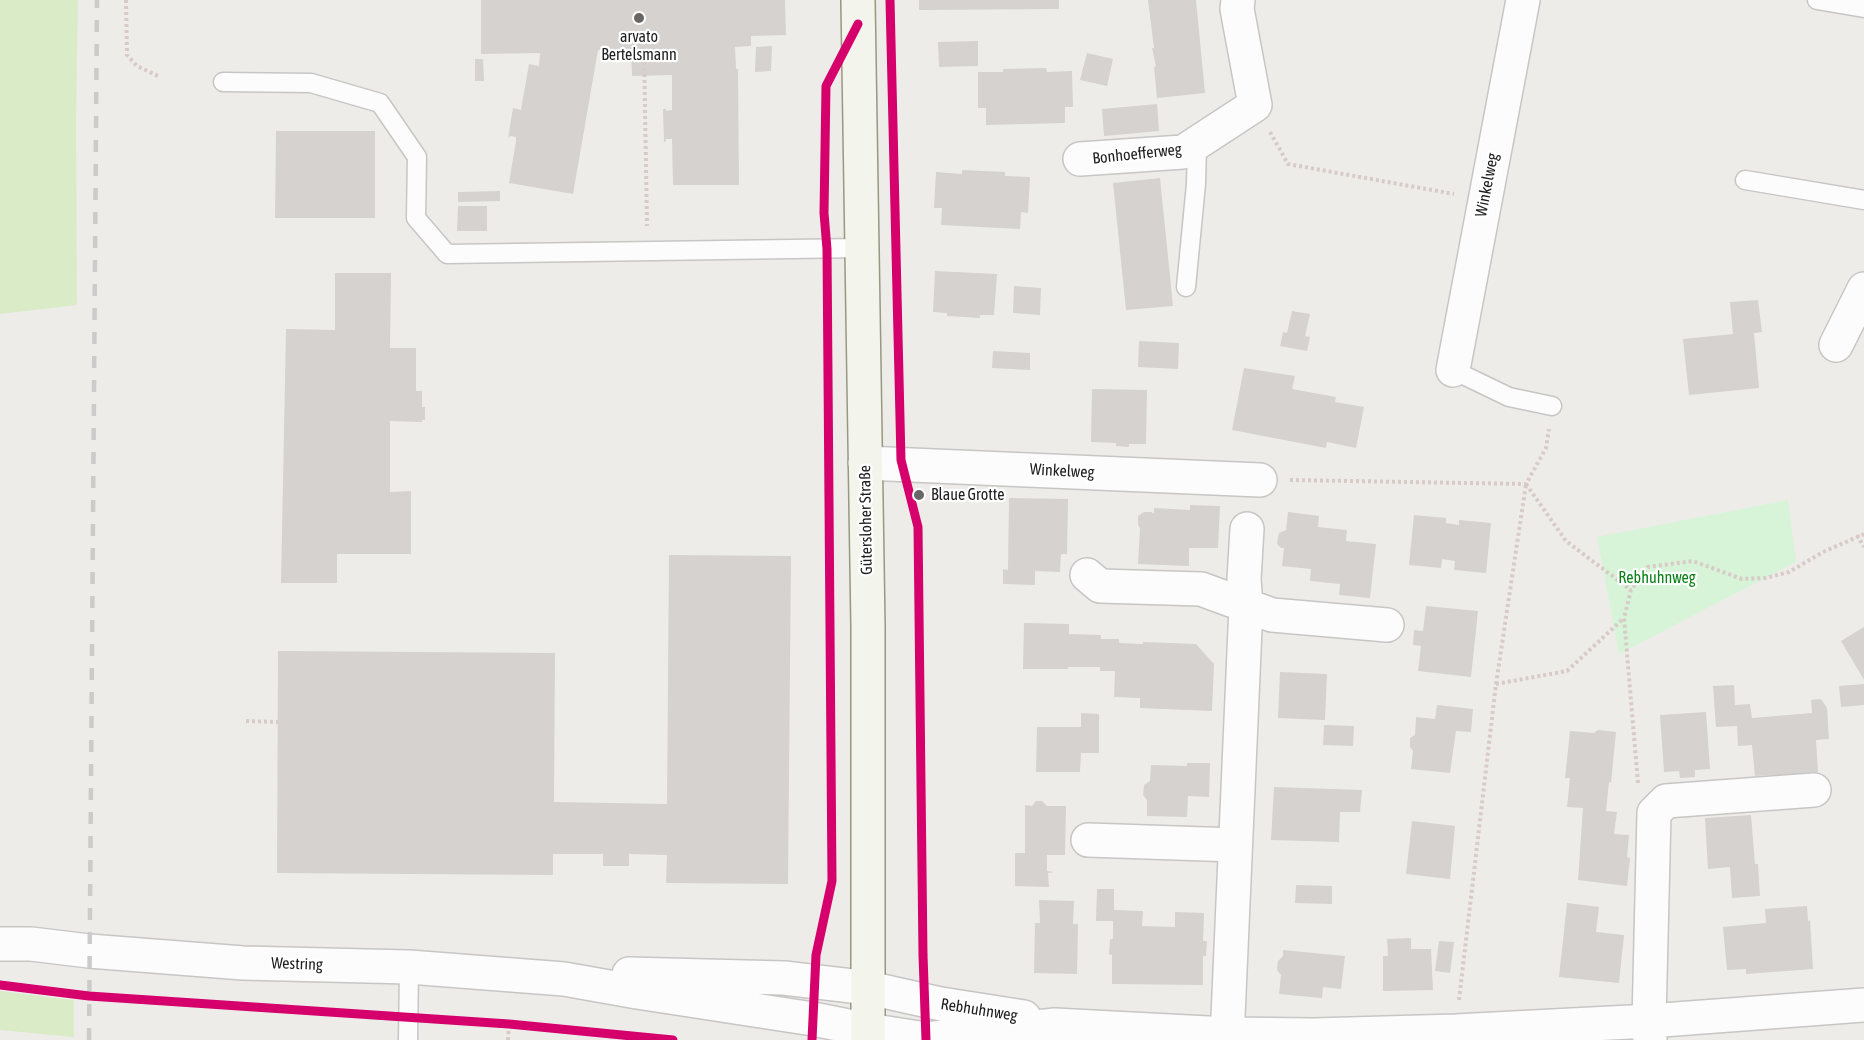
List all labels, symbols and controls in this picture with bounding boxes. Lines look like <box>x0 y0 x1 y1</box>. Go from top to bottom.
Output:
marker: arvato Bertelsmann <box>632 11 646 25</box>
place label: arvato Bertelsmann <box>601 27 677 65</box>
street label: Bonhoefferweg <box>1091 140 1183 168</box>
street label: Winkelweg <box>1471 151 1503 219</box>
street label: Winkelweg <box>1029 460 1095 482</box>
street label: Gütersloher Straße <box>855 465 877 575</box>
place label: Blaue Grotte <box>931 485 1004 505</box>
marker: Blaue Grotte <box>912 488 926 502</box>
park label: Rebhuhnweg <box>1618 568 1696 588</box>
street label: Westring <box>271 954 323 974</box>
street label: Rebhuhnweg <box>939 994 1019 1026</box>

